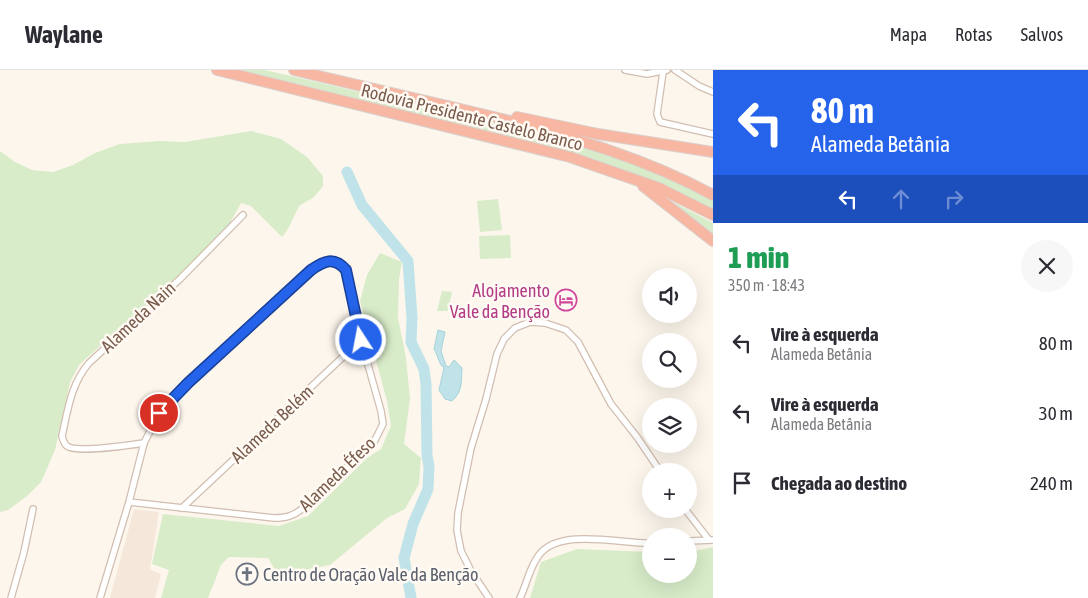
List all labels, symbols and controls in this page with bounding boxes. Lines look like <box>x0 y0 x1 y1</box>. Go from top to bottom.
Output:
text: Waylane <box>25 21 103 48</box>
text: Mapa <box>890 24 927 45</box>
text: Rotas <box>955 24 992 45</box>
text: Salvos <box>1020 24 1063 45</box>
street label: Rodovia Presidente Castelo Branco <box>359 79 585 155</box>
icon: left <box>728 90 793 155</box>
text: 80 m <box>811 90 874 130</box>
text: Alameda Betânia <box>811 131 950 157</box>
icon: left <box>834 185 862 213</box>
icon: ahead <box>887 185 915 213</box>
icon: right <box>940 185 968 213</box>
text: 1 min <box>728 240 789 274</box>
button: close <box>1021 240 1073 292</box>
map controls <box>642 268 697 583</box>
button: sound <box>642 268 697 323</box>
text: 350 m · 18:43 <box>728 276 805 294</box>
street label: Alameda Nain <box>96 277 180 357</box>
place label: Alojamento Vale da Benção <box>450 280 550 322</box>
hotel icon: Alojamento Vale da Benção <box>554 288 578 312</box>
position arrow <box>334 313 386 365</box>
text: Vire à esquerda <box>771 323 879 345</box>
icon: left <box>728 329 756 357</box>
text: 80 m <box>1039 332 1073 354</box>
button: search <box>642 333 697 388</box>
text: Alameda Betânia <box>771 345 872 363</box>
street label: Alameda Belém <box>227 381 317 467</box>
pin <box>138 392 180 434</box>
text: Vire à esquerda <box>771 393 879 415</box>
button: layers <box>642 398 697 453</box>
icon: arrive <box>145 399 173 427</box>
icon: left <box>728 399 756 427</box>
text: 30 m <box>1039 402 1073 424</box>
text: Alameda Betânia <box>771 415 872 433</box>
street label: Alameda Éfeso <box>294 432 380 516</box>
button: + <box>642 463 697 518</box>
icon: arrive <box>728 469 756 497</box>
text: Chegada ao destino <box>771 472 907 494</box>
text: 240 m <box>1030 472 1073 494</box>
button: − <box>642 528 697 583</box>
church icon: Centro de Oração Vale da Benção <box>235 562 259 586</box>
place label: Centro de Oração Vale da Benção <box>263 564 479 585</box>

